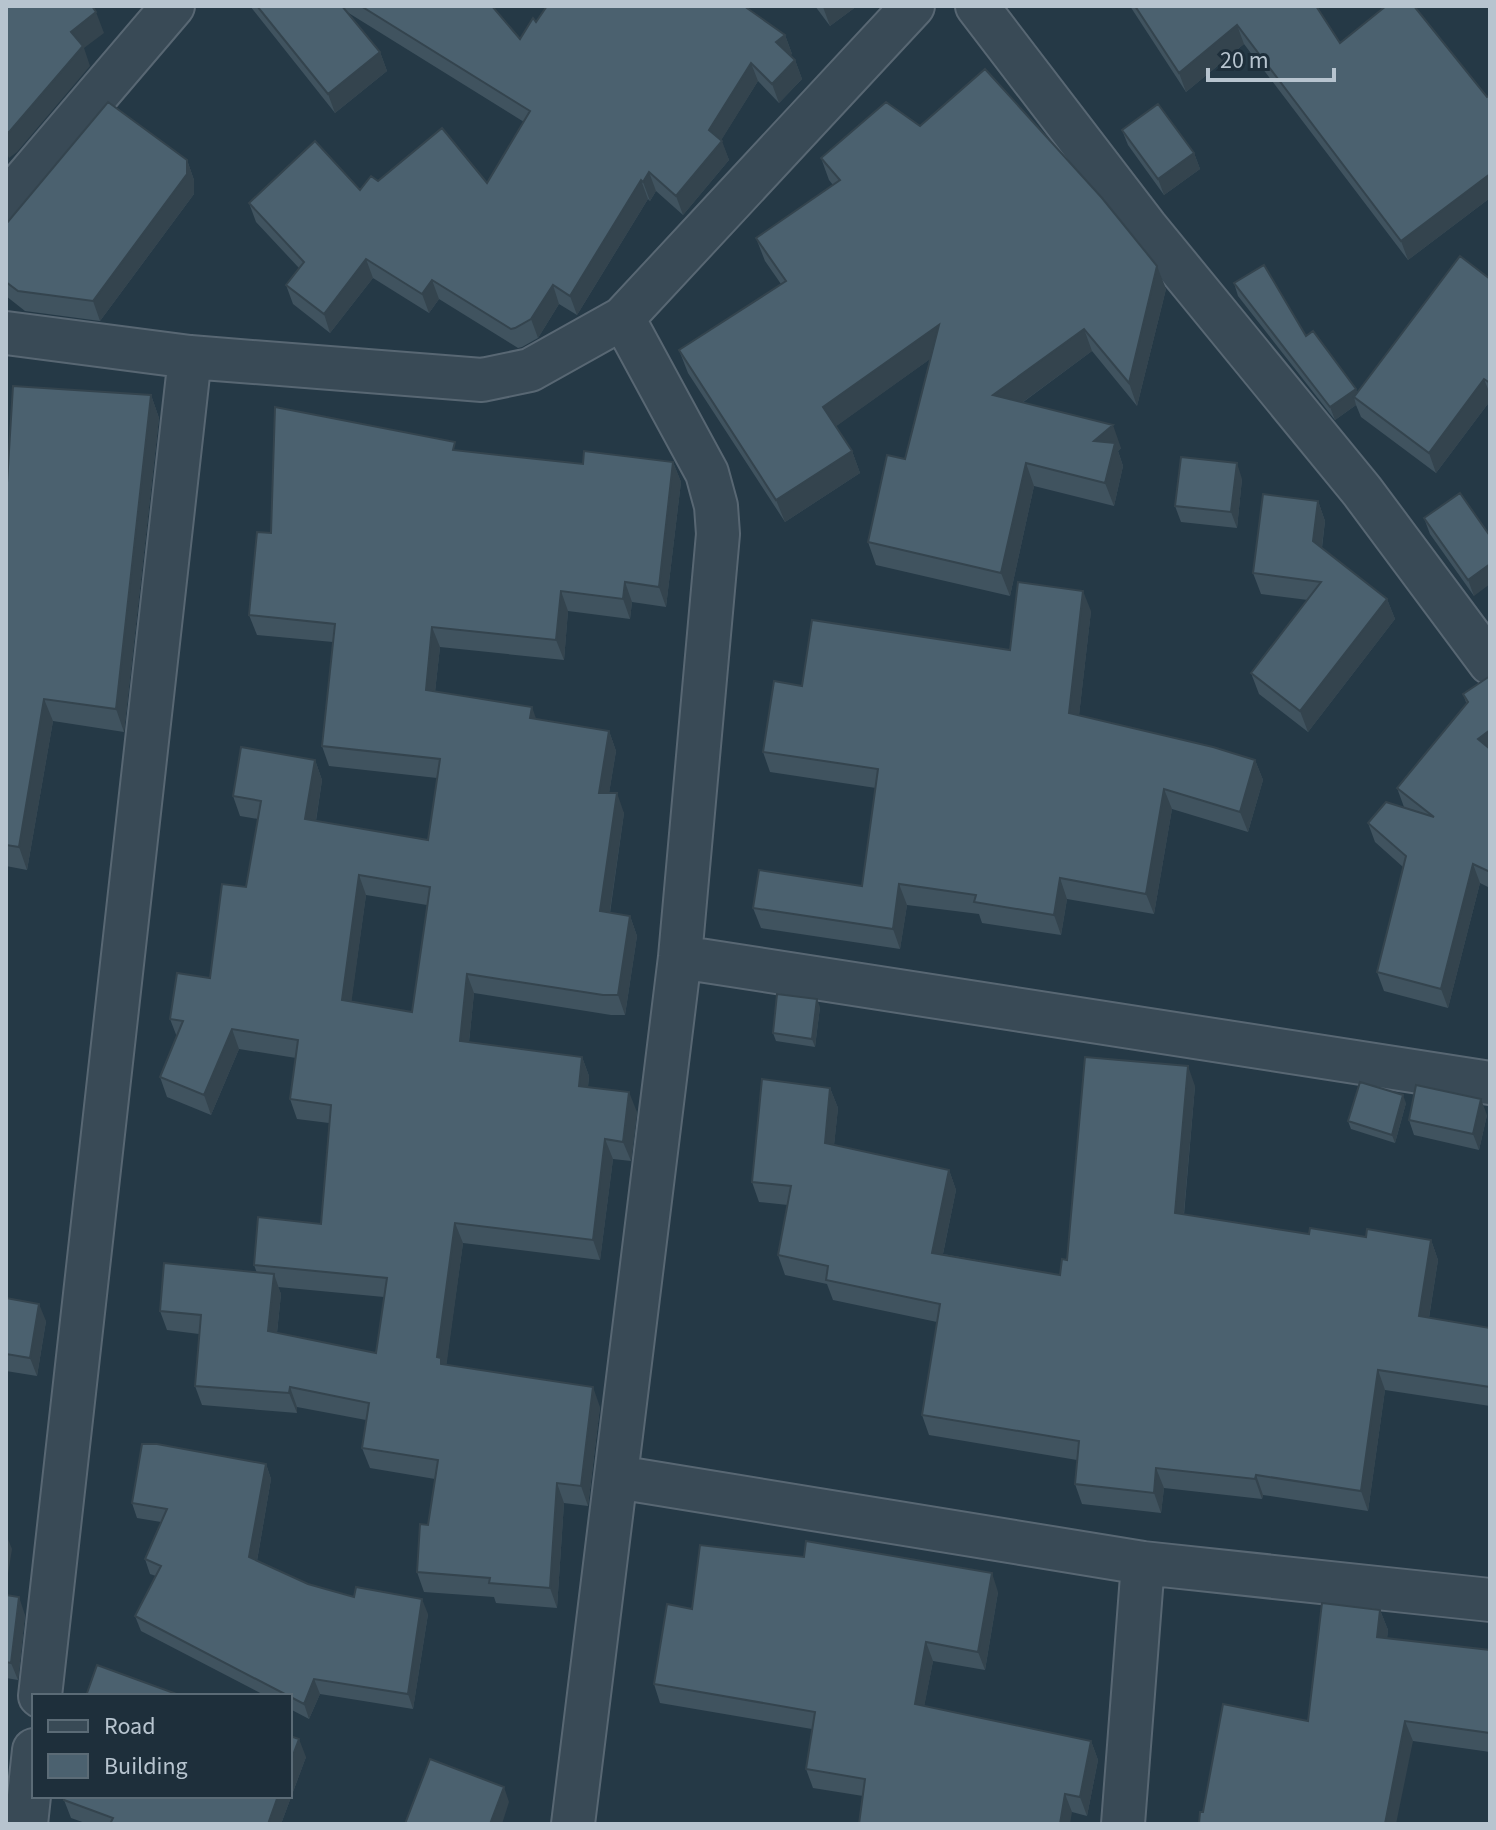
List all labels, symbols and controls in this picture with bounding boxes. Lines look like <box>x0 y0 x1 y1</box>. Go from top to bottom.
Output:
scale bar <box>1208 32 1334 82</box>
text: 20 m <box>1220 43 1269 78</box>
legend <box>32 1694 292 1798</box>
text: Road <box>104 1709 156 1744</box>
text: Building <box>104 1749 188 1784</box>

